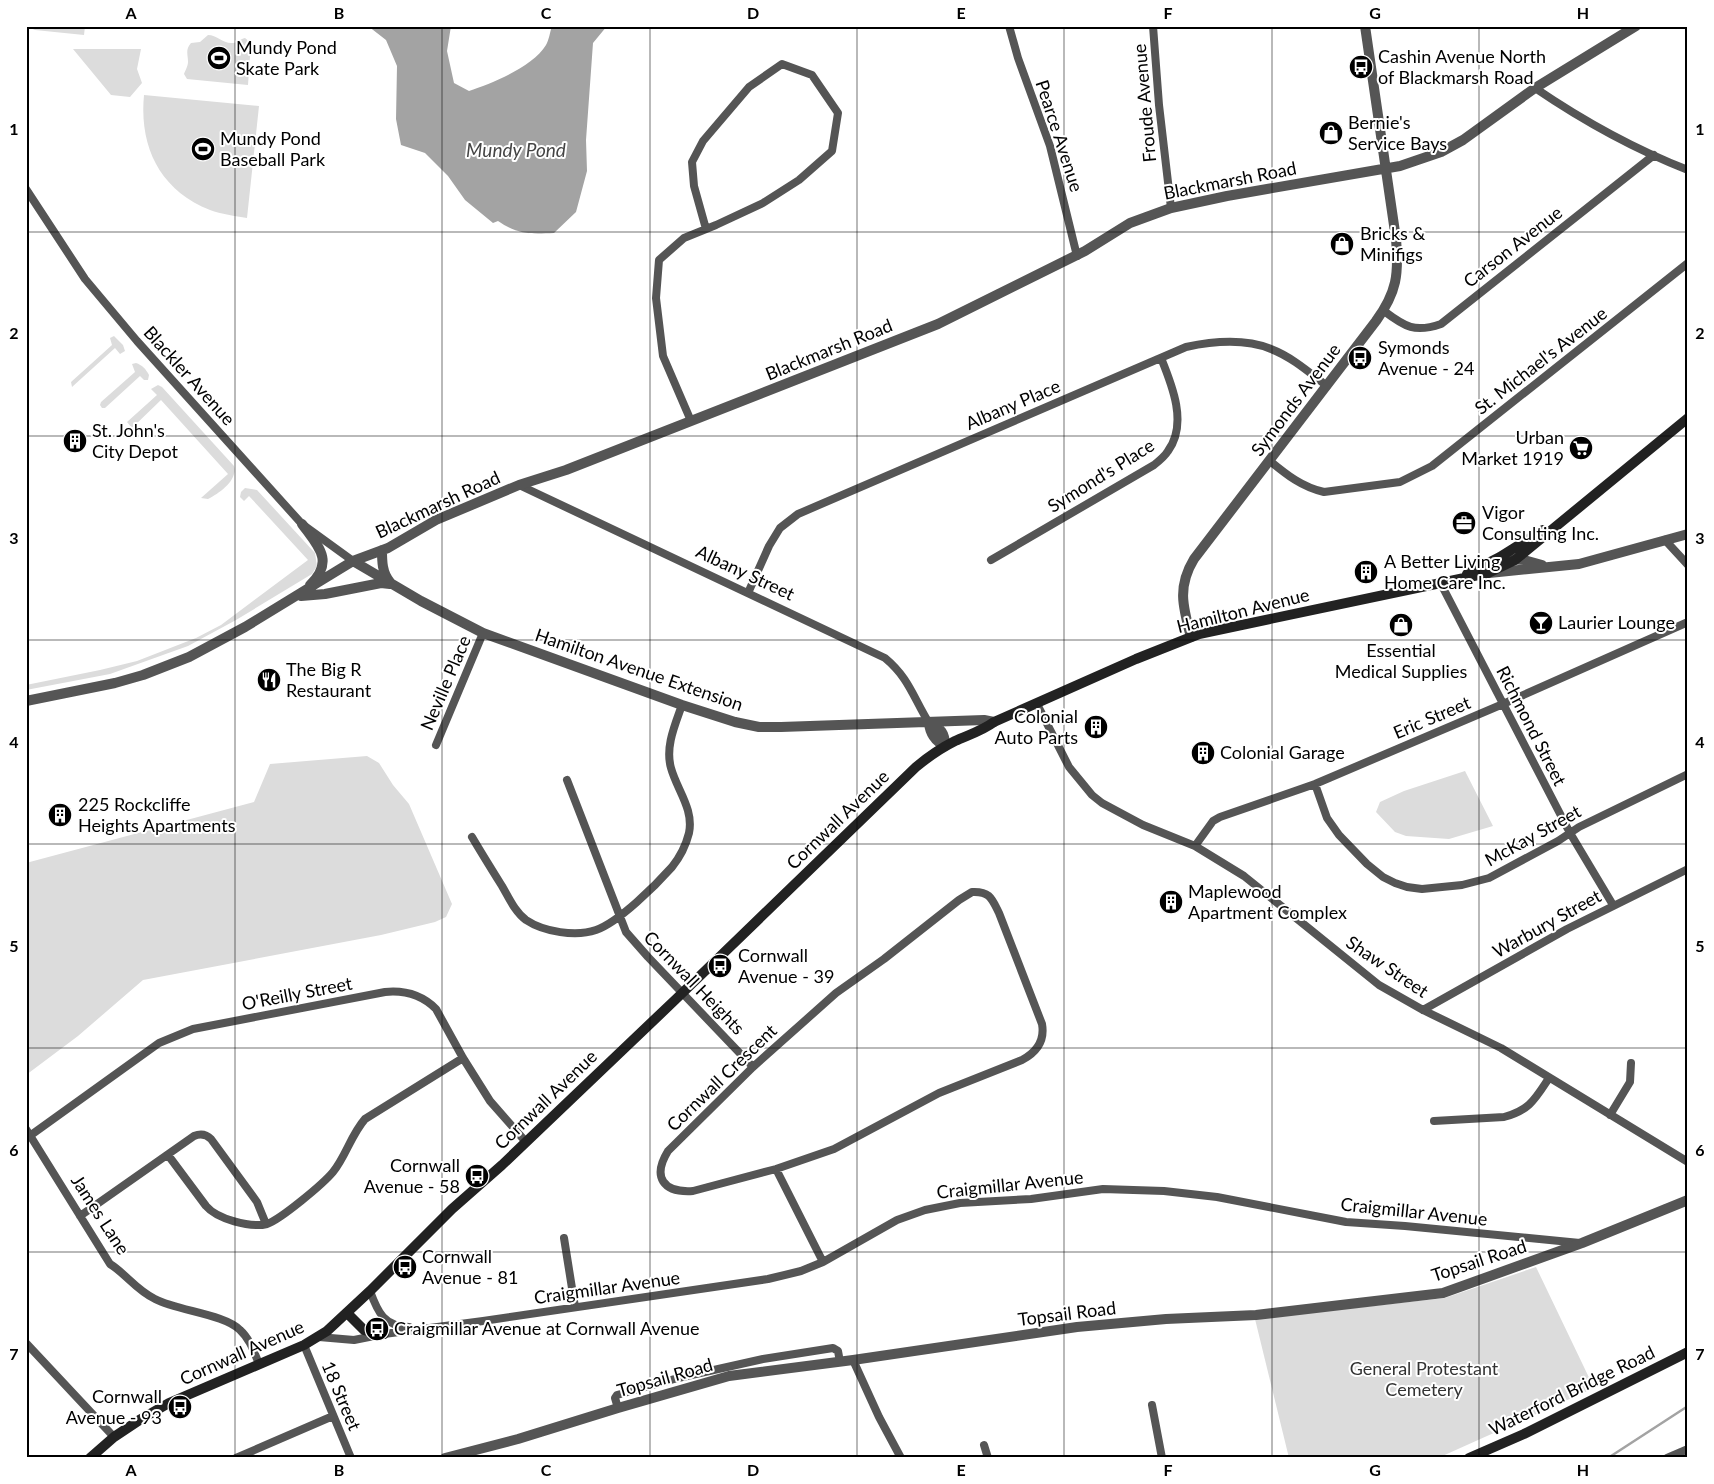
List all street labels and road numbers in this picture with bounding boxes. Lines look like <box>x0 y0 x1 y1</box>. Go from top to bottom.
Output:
street label: Froude Avenue <box>1128 43 1160 163</box>
street label: Pearce Avenue <box>1031 77 1088 194</box>
street label: Blackmarsh Road <box>1161 156 1298 204</box>
street label: Carson Avenue <box>1459 201 1566 292</box>
street label: St. Michael's Avenue <box>1470 302 1611 419</box>
street label: Blackmarsh Road <box>762 314 895 385</box>
street label: Blackler Avenue <box>139 321 240 429</box>
street label: Symonds Avenue <box>1246 339 1345 460</box>
street label: Albany Place <box>962 374 1063 434</box>
street label: Symond's Place <box>1043 434 1158 517</box>
street label: Blackmarsh Road <box>372 466 503 543</box>
street label: Albany Street <box>693 540 799 605</box>
street label: Hamilton Avenue <box>1174 583 1311 637</box>
street label: Hamilton Avenue Extension <box>533 623 746 715</box>
street label: Neville Place <box>415 632 475 733</box>
street label: Richmond Street <box>1492 662 1572 789</box>
street label: Eric Street <box>1390 691 1474 743</box>
street label: Cornwall Avenue <box>782 765 893 874</box>
street label: McKay Street <box>1481 799 1585 871</box>
street label: Warbury Street <box>1488 884 1605 962</box>
street label: Cornwall Heights <box>640 926 750 1039</box>
street label: Shaw Street <box>1342 931 1433 1002</box>
street label: O'Reilly Street <box>240 971 354 1014</box>
street label: Cornwall Crescent <box>662 1019 781 1135</box>
street label: Cornwall Avenue <box>490 1045 601 1154</box>
street label: Craigmillar Avenue <box>935 1165 1084 1203</box>
street label: James Lane <box>67 1170 135 1258</box>
street label: Craigmillar Avenue <box>1340 1192 1489 1230</box>
street label: Topsail Road <box>1428 1234 1529 1286</box>
street label: Craigmillar Avenue <box>532 1266 681 1308</box>
street label: Topsail Road <box>1017 1296 1117 1330</box>
street label: Cornwall Avenue <box>176 1315 307 1389</box>
street label: Waterford Bridge Road <box>1485 1340 1658 1440</box>
street label: Topsail Road <box>614 1353 715 1401</box>
street label: 18 Street <box>318 1358 366 1434</box>

